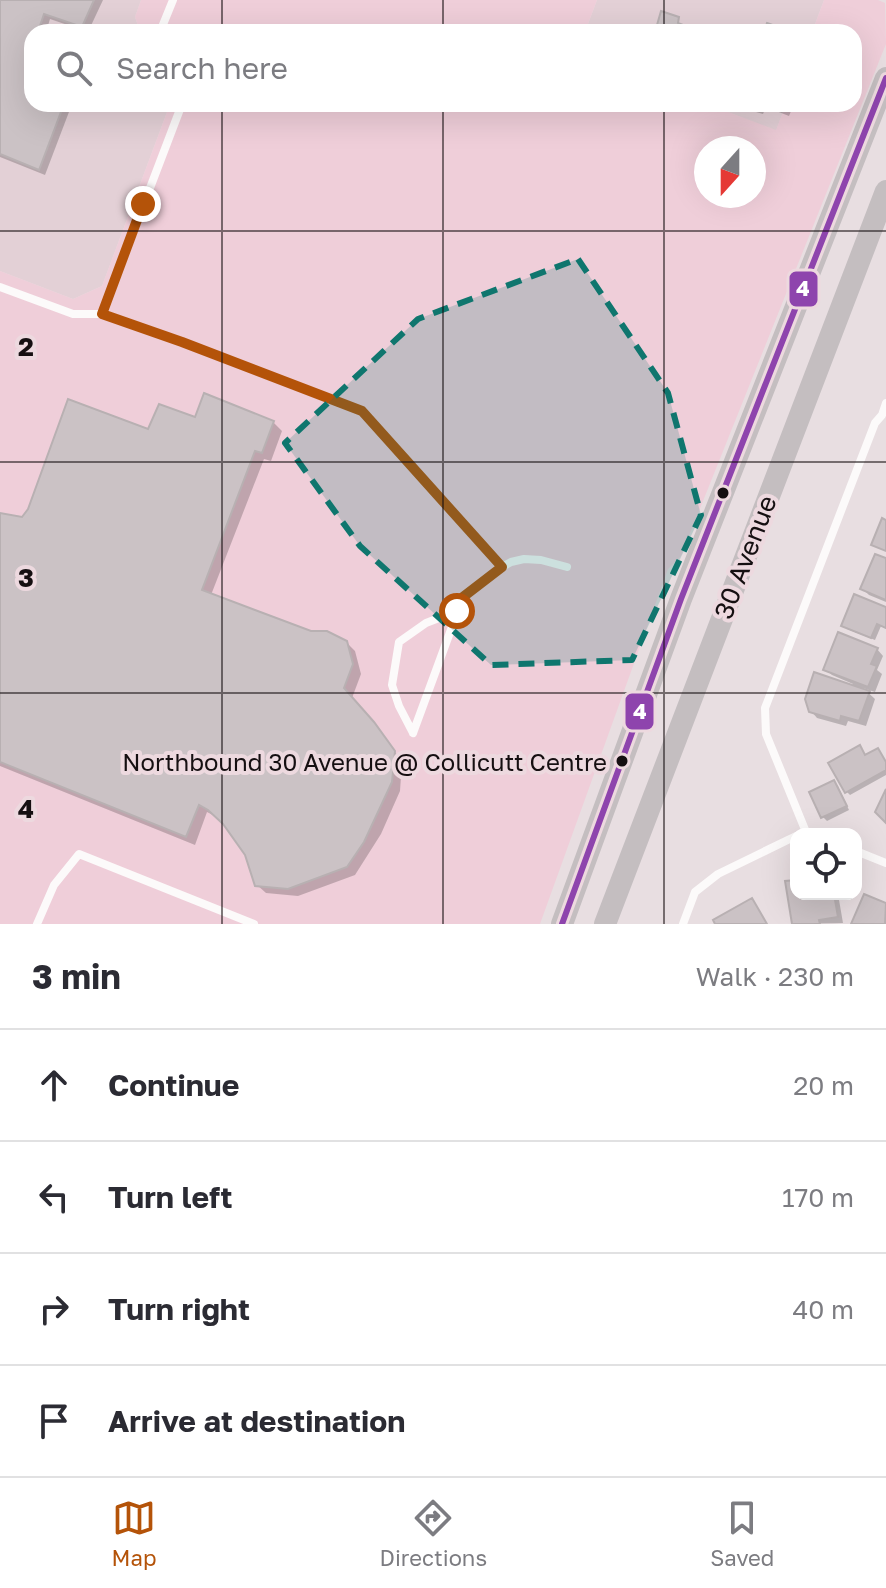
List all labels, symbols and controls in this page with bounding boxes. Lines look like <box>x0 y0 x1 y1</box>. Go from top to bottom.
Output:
search box <box>24 24 862 112</box>
icon: search <box>52 46 96 90</box>
text: Search here <box>116 50 288 86</box>
north arrow <box>694 136 766 208</box>
route end <box>125 186 161 222</box>
line badge: 4 <box>788 270 819 308</box>
text: 4 <box>796 274 810 301</box>
text: 2 <box>18 331 34 362</box>
unlabelled marker <box>715 485 731 501</box>
street label: 30 Avenue <box>707 491 783 623</box>
text: 3 <box>18 562 34 593</box>
route start <box>439 593 475 629</box>
line badge: 4 <box>624 692 655 731</box>
text: 4 <box>633 697 647 724</box>
place label: Northbound 30 Avenue @ Collicutt Centre <box>122 747 607 776</box>
marker: Northbound 30 Avenue @ Collicutt Centre <box>614 753 630 769</box>
text: 4 <box>18 793 34 824</box>
map controls <box>790 828 862 900</box>
button: locate <box>790 828 862 900</box>
text: 3 min <box>32 956 121 996</box>
text: Walk · 230 m <box>696 961 854 992</box>
icon: ahead <box>32 1063 76 1107</box>
text: Continue <box>108 1067 239 1103</box>
text: 20 m <box>793 1070 854 1101</box>
icon: left <box>32 1175 76 1219</box>
text: Turn left <box>108 1179 233 1215</box>
text: 170 m <box>782 1182 854 1213</box>
icon: right <box>32 1287 76 1331</box>
text: Turn right <box>108 1291 250 1327</box>
text: 40 m <box>793 1294 854 1325</box>
icon: arrive <box>32 1399 76 1443</box>
text: Arrive at destination <box>108 1403 405 1439</box>
tab: Map <box>112 1496 156 1571</box>
tab: Directions <box>380 1496 487 1571</box>
tab: Saved <box>710 1496 774 1571</box>

